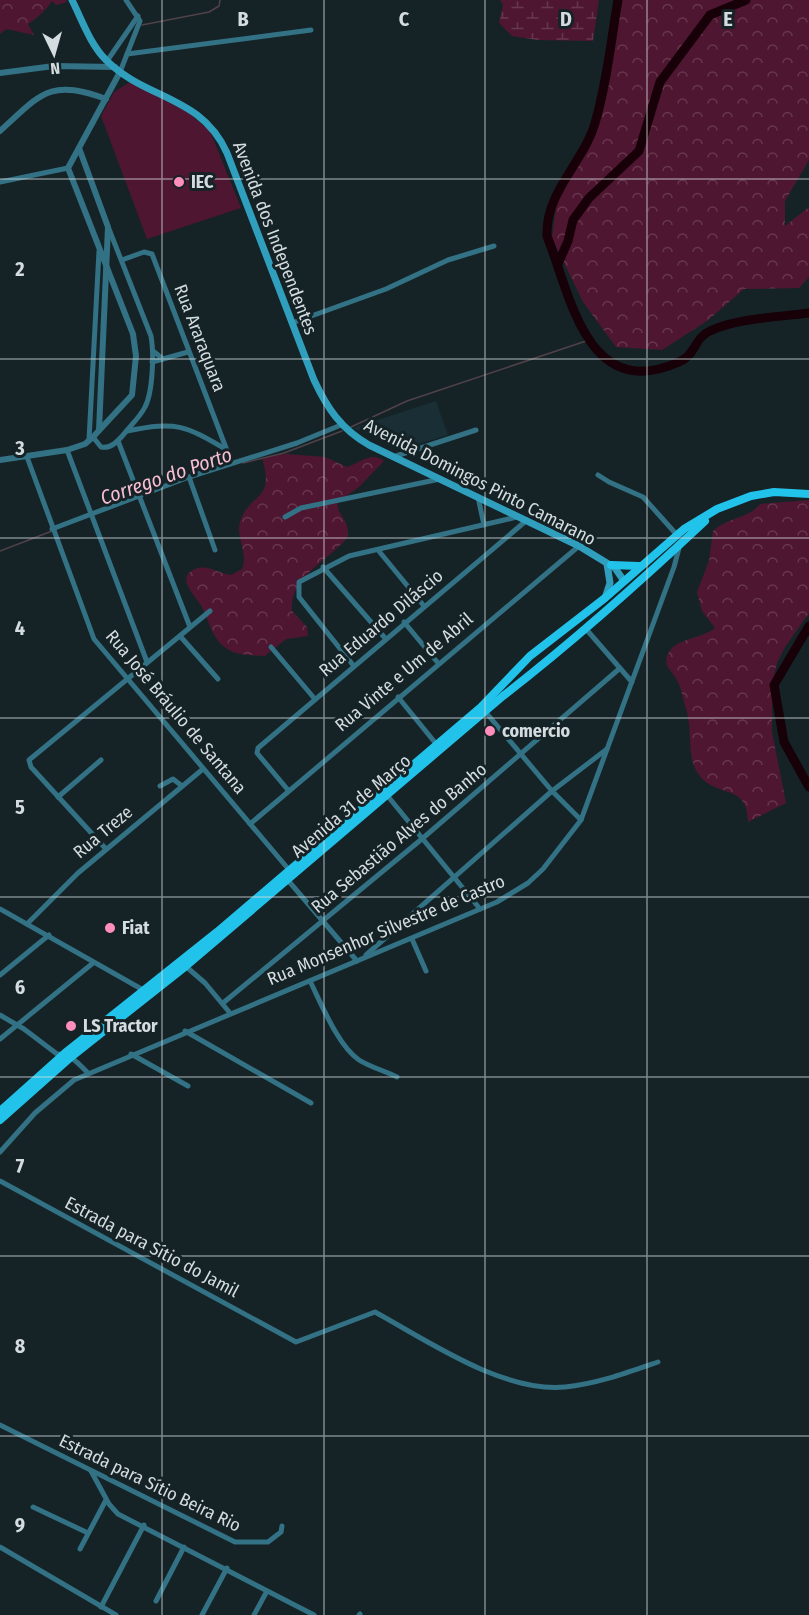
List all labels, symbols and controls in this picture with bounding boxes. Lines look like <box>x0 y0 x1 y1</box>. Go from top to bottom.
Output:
text: B <box>237 7 249 31</box>
text: C <box>399 7 410 31</box>
text: D <box>560 7 572 31</box>
text: E <box>723 7 733 31</box>
north arrow <box>24 24 84 84</box>
text: N <box>50 59 61 78</box>
street label: Avenida dos Independentes <box>228 138 322 338</box>
place label: IEC <box>191 171 214 193</box>
marker: IEC <box>172 175 186 189</box>
text: 2 <box>14 257 25 281</box>
street label: Rua Araraquara <box>169 281 231 395</box>
street label: Avenida Domingos Pinto Camarano <box>360 414 600 550</box>
text: 3 <box>14 436 25 460</box>
water label: Corrego do Porto <box>97 442 235 510</box>
street label: Rua Eduardo Diláscio <box>315 565 447 681</box>
street label: Rua Vinte e Um de Abril <box>331 608 478 736</box>
text: 4 <box>15 616 25 640</box>
street label: Rua José Bráulio de Santana <box>101 626 251 799</box>
place label: comercio <box>502 720 571 742</box>
marker: comercio <box>483 724 497 738</box>
street label: Avenida 31 de Março <box>287 750 415 862</box>
street label: Rua Sebastião Alves do Banho <box>307 758 491 918</box>
text: 5 <box>15 795 25 819</box>
street label: Rua Treze <box>69 801 137 863</box>
street label: Rua Monsenhor Silvestre de Castro <box>264 870 508 990</box>
place label: Fiat <box>122 917 150 939</box>
marker: Fiat <box>103 921 117 935</box>
text: 6 <box>15 975 25 999</box>
place label: LS Tractor <box>83 1015 158 1037</box>
marker: LS Tractor <box>64 1019 78 1033</box>
text: 7 <box>16 1154 25 1178</box>
street label: Estrada para Sítio do Jamil <box>61 1192 243 1302</box>
text: 8 <box>15 1334 26 1358</box>
street label: Estrada para Sítio Beira Rio <box>55 1429 245 1537</box>
text: 9 <box>15 1513 25 1537</box>

